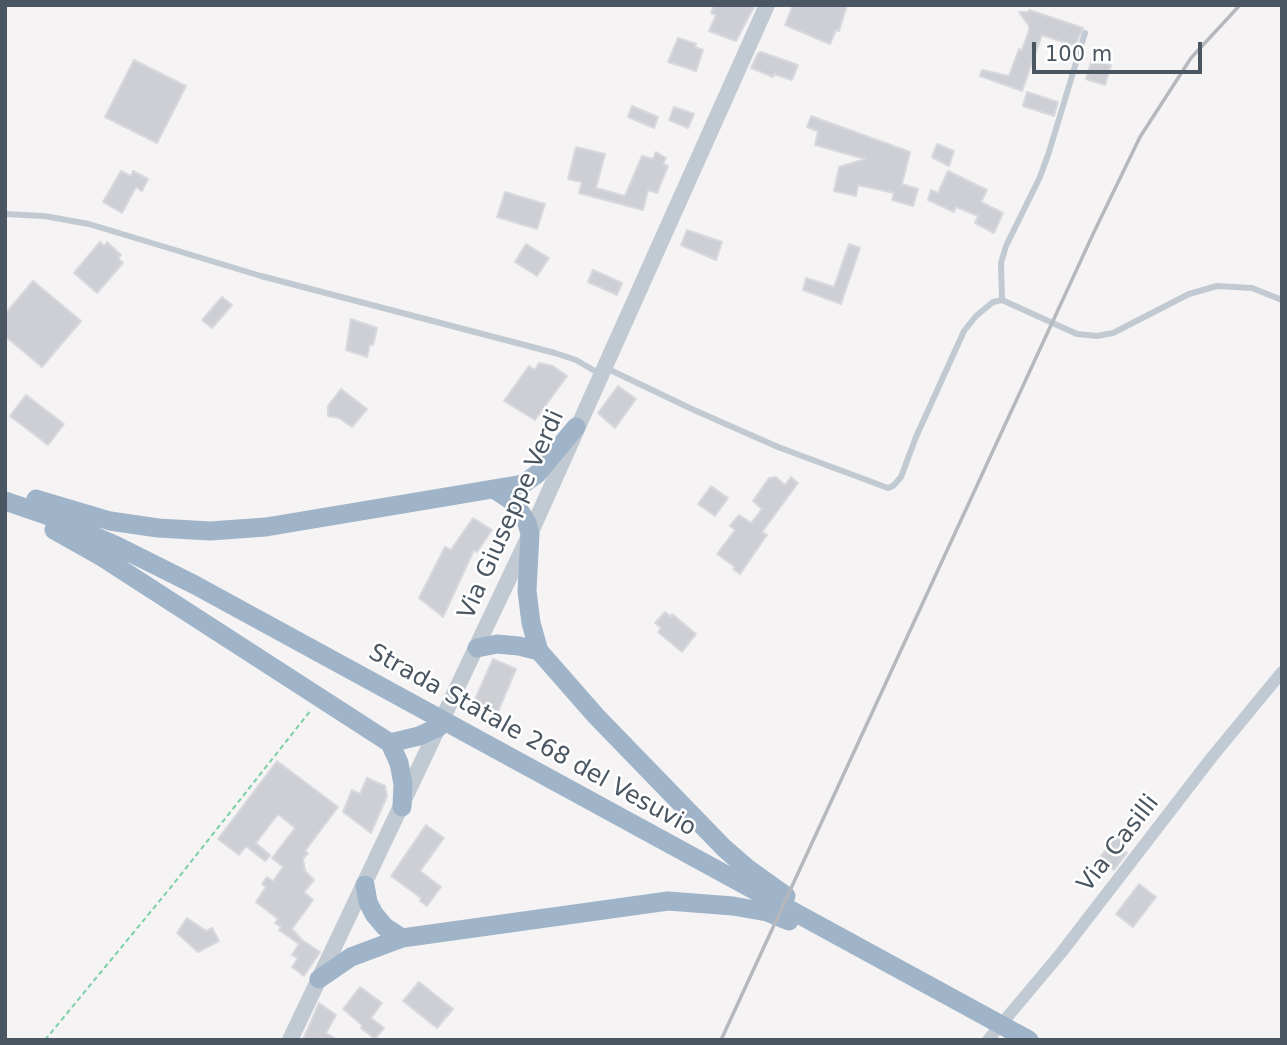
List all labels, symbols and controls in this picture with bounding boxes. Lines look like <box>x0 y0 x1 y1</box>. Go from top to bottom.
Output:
scale bar <box>1035 28 1205 72</box>
text: 100 m <box>1045 42 1112 66</box>
street label: Via Giuseppe Verdi <box>453 406 571 624</box>
street label: Strada Statale 268 del Vesuvio <box>363 639 701 843</box>
street label: Via Casilli <box>1072 790 1166 898</box>

